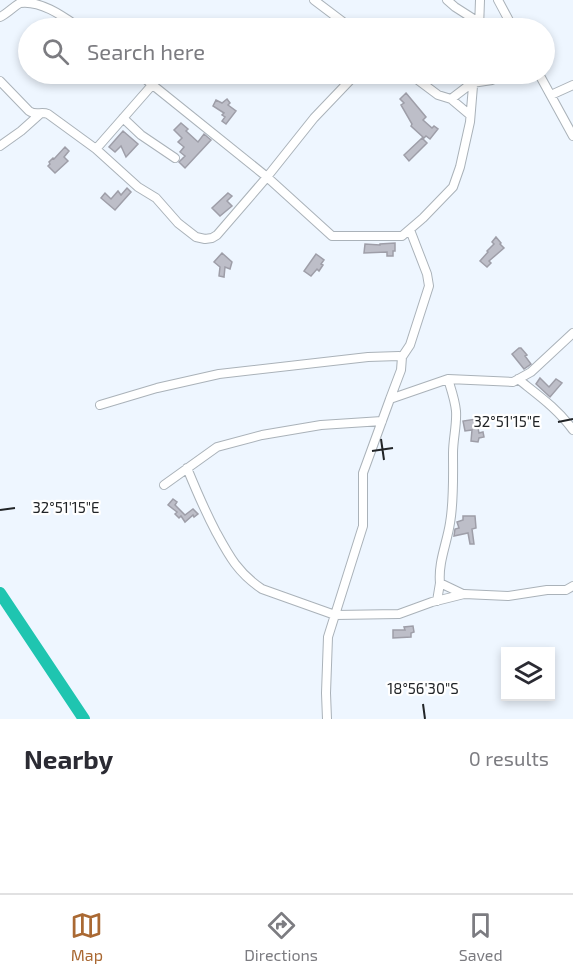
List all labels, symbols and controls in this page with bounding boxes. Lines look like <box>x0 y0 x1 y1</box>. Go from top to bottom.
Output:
search box <box>18 18 555 84</box>
icon: search <box>39 35 72 68</box>
text: Search here <box>87 38 205 64</box>
text: 32°51'15"E <box>473 412 541 430</box>
text: 32°51'15"E <box>32 498 100 516</box>
map controls <box>501 647 555 701</box>
button: layers <box>501 647 555 701</box>
text: 18°56'30"S <box>387 679 459 697</box>
text: Nearby <box>24 743 113 774</box>
text: 0 results <box>469 746 549 770</box>
tab: Map <box>70 909 103 964</box>
tab: Directions <box>244 909 318 964</box>
tab: Saved <box>459 909 503 964</box>

